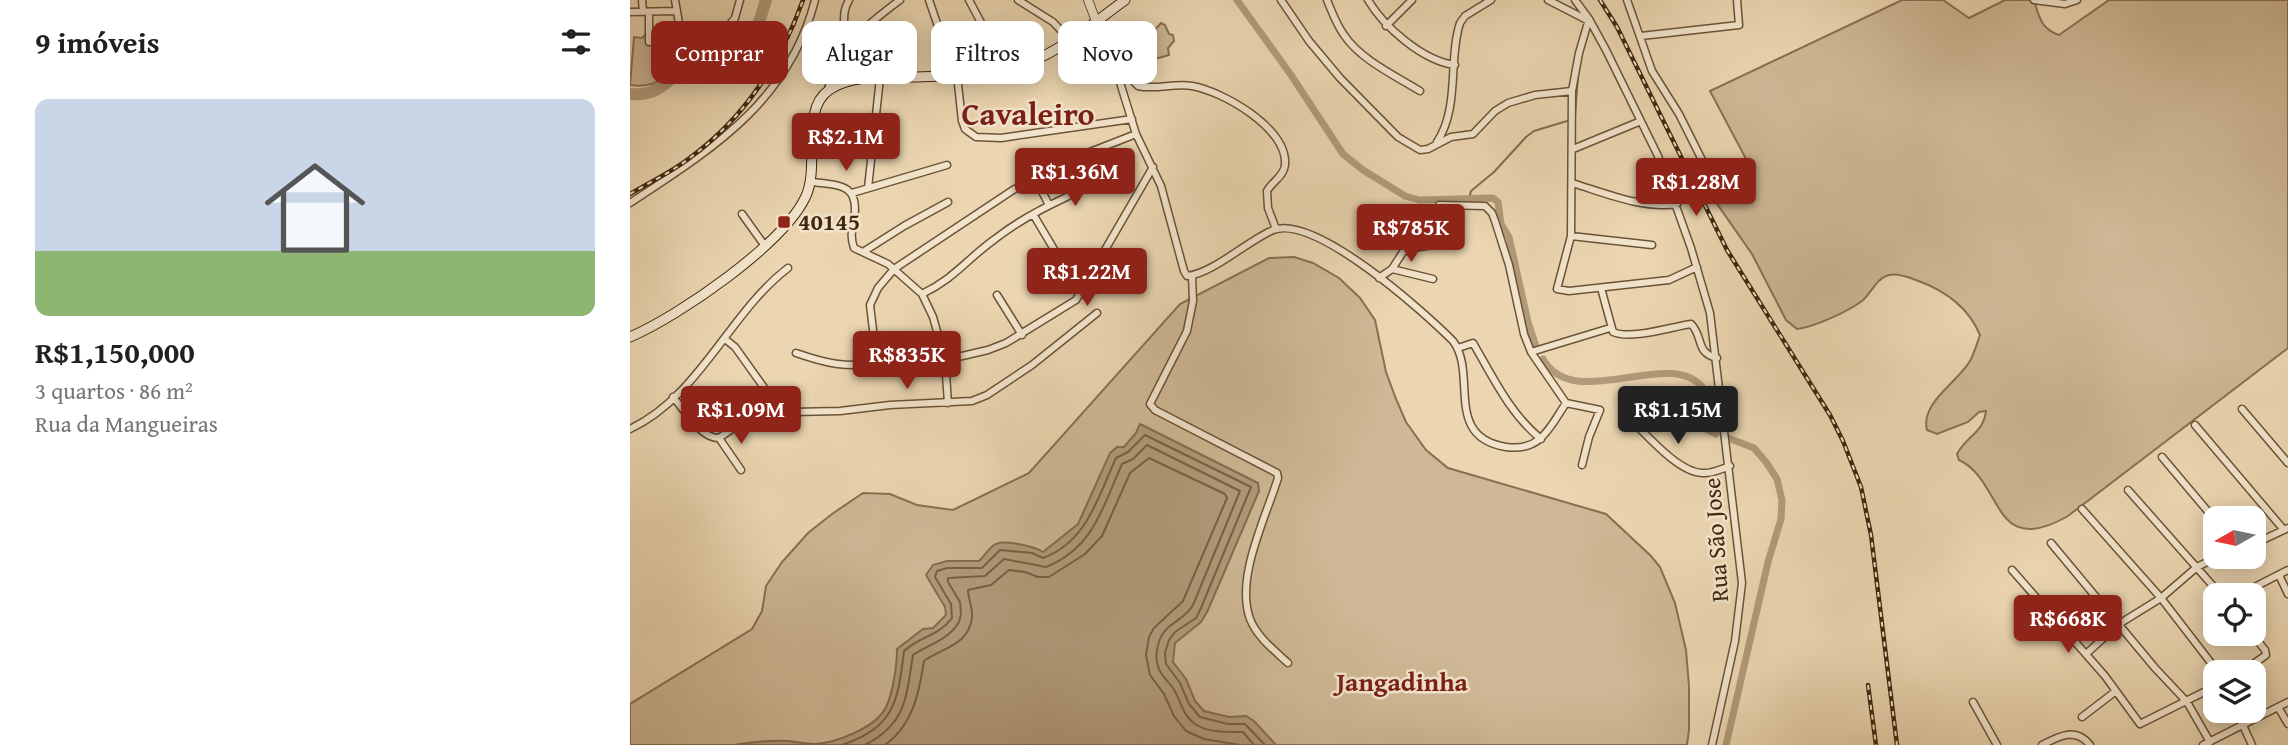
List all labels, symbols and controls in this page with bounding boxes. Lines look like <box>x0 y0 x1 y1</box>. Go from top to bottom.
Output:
text: 9 imóveis <box>35 20 160 64</box>
chip: Comprar <box>651 21 788 84</box>
chip: Alugar <box>802 21 917 84</box>
chip: Filtros <box>931 21 1044 84</box>
chip: Novo <box>1058 21 1157 84</box>
icon: filters <box>557 23 595 61</box>
district label: Cavaleiro <box>962 90 1095 137</box>
pin: R$2.1M <box>789 114 903 173</box>
text: R$2.1M <box>808 119 884 152</box>
icon: home <box>252 145 378 271</box>
pin: R$1.36M <box>1010 148 1140 208</box>
text: R$1.36M <box>1031 154 1119 187</box>
pin: R$1.28M <box>1631 158 1761 218</box>
text: R$1.28M <box>1652 164 1740 197</box>
place label: 40145 <box>798 204 860 239</box>
pin: R$785K <box>1354 204 1468 264</box>
text: R$785K <box>1373 210 1449 243</box>
marker: 40145 <box>776 214 792 230</box>
pin: R$1.22M <box>1022 248 1152 308</box>
text: R$1.22M <box>1043 254 1131 287</box>
text: R$1,150,000 <box>35 330 195 374</box>
pin: R$835K <box>850 332 964 391</box>
text: R$835K <box>869 337 945 370</box>
text: 3 quartos · 86 m² <box>35 374 193 407</box>
pin: R$1.09M <box>676 386 806 446</box>
pin: R$1.15M <box>1613 386 1743 446</box>
text: R$1.09M <box>697 392 785 425</box>
text: R$1.15M <box>1634 392 1722 425</box>
text: Rua da Mangueiras <box>35 407 218 440</box>
street label: Rua São Jose <box>1694 477 1737 603</box>
north arrow <box>2203 506 2266 569</box>
map controls <box>2203 506 2266 723</box>
button: locate <box>2203 583 2266 646</box>
pin: R$668K <box>2011 596 2125 655</box>
text: R$668K <box>2030 601 2106 634</box>
button: layers <box>2203 660 2266 723</box>
district label: Jangadinha <box>1332 662 1469 701</box>

